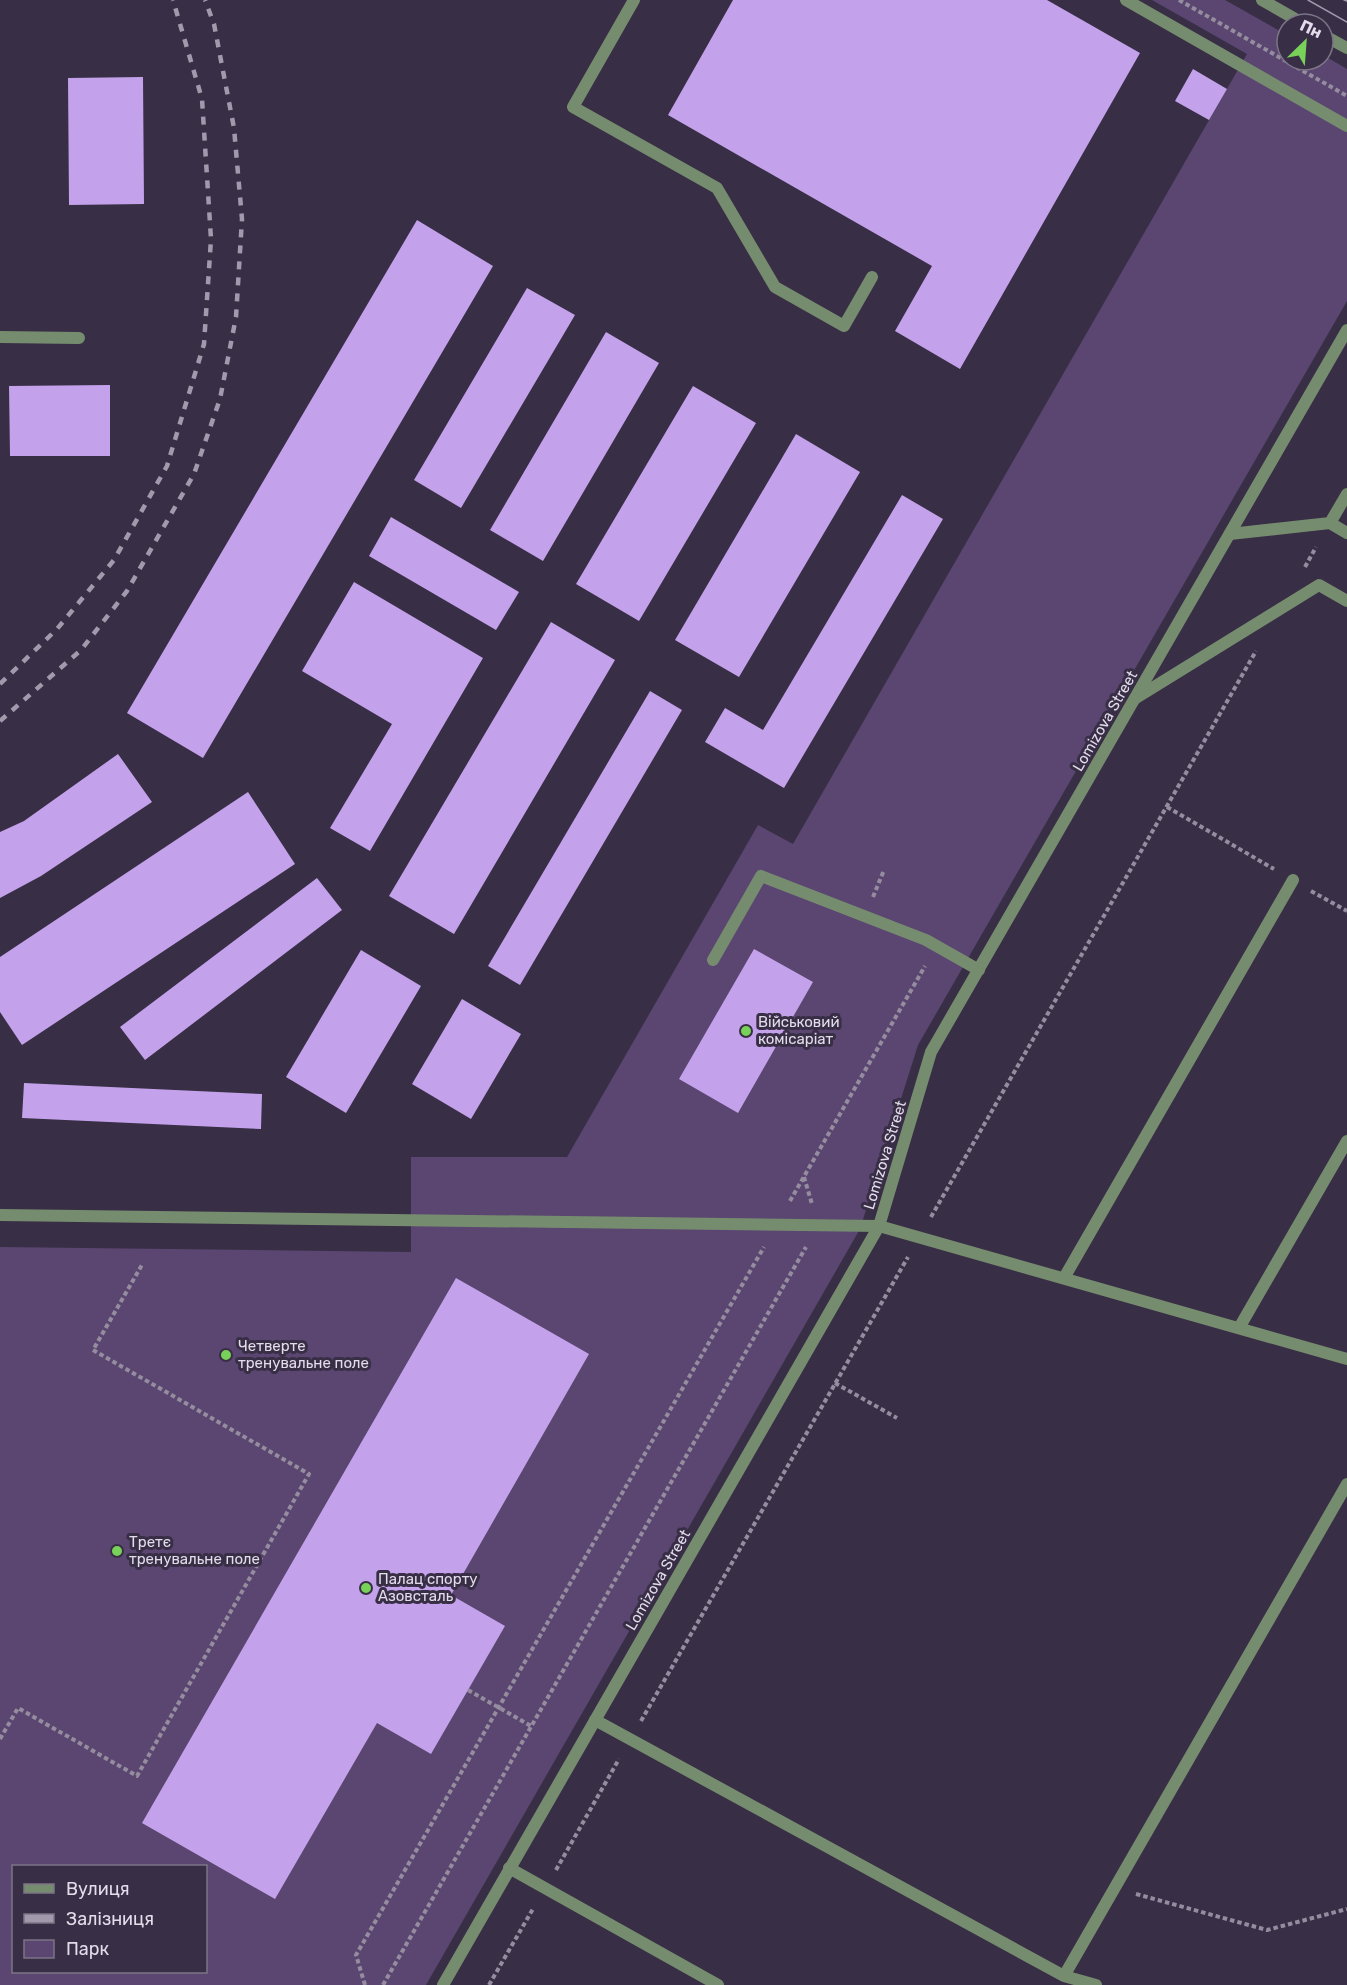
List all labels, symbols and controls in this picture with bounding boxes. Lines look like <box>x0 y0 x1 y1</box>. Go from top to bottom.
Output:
north arrow <box>1275 12 1335 72</box>
text: Пн <box>1297 16 1325 42</box>
street label: Lomizova Street <box>1069 667 1141 774</box>
place label: Військовий комісаріат <box>758 1013 840 1048</box>
marker: Військовий комісаріат <box>739 1024 753 1038</box>
street label: Lomizova Street <box>860 1098 910 1212</box>
place label: Четверте тренувальне поле <box>238 1337 369 1372</box>
marker: Четверте тренувальне поле <box>219 1348 233 1362</box>
street label: Lomizova Street <box>622 1526 694 1633</box>
place label: Третє тренувальне поле <box>129 1533 260 1568</box>
marker: Третє тренувальне поле <box>110 1544 124 1558</box>
place label: Палац спорту Азовсталь <box>378 1570 478 1605</box>
marker: Палац спорту Азовсталь <box>359 1581 373 1595</box>
legend <box>12 1865 207 1973</box>
text: Вулиця <box>66 1878 130 1900</box>
text: Залізниця <box>66 1908 154 1930</box>
text: Парк <box>66 1938 110 1960</box>

